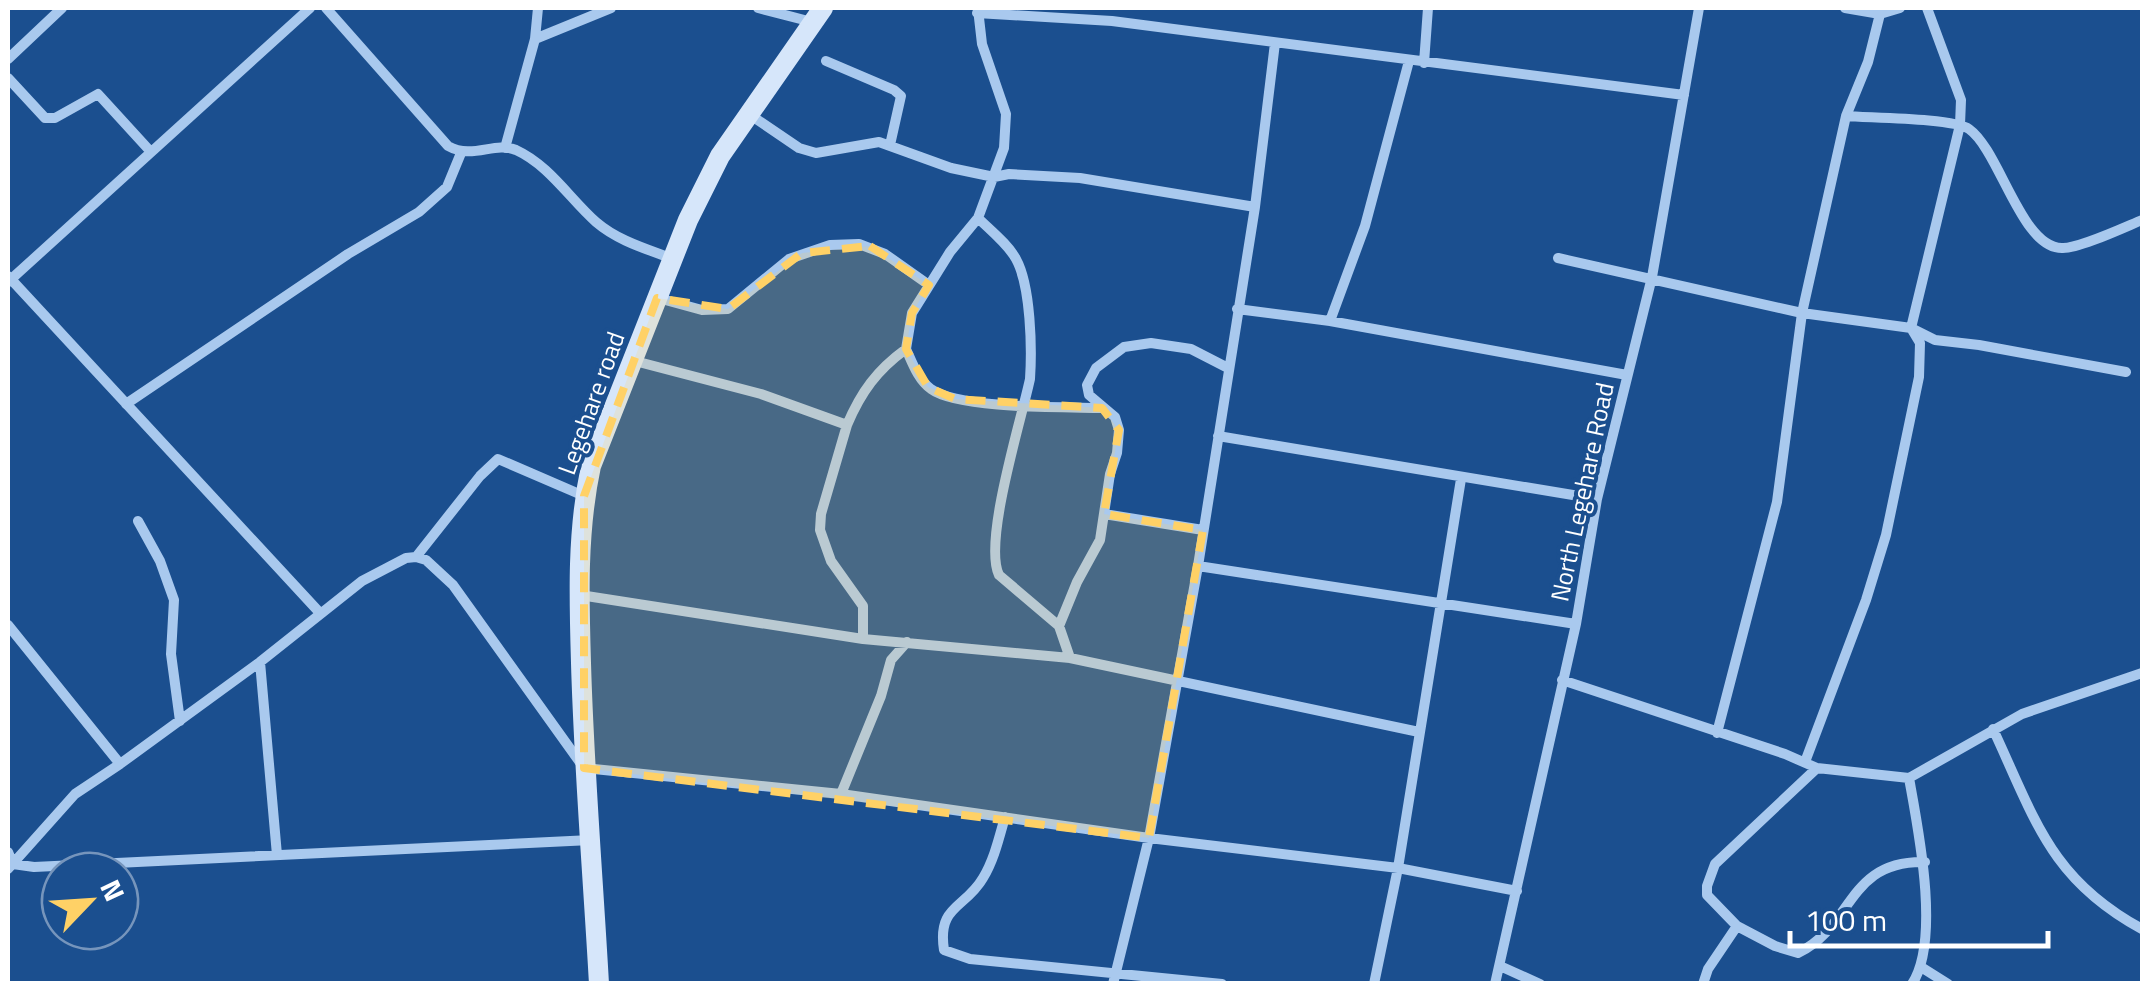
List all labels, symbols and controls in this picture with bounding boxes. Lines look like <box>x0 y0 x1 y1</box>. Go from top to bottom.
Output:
street label: Legehare road <box>548 326 634 480</box>
street label: North Legehare Road <box>1540 379 1624 605</box>
north arrow <box>40 851 140 951</box>
text: N <box>90 872 137 908</box>
scale bar <box>1790 886 2048 948</box>
text: 100 m <box>1805 897 1887 943</box>

